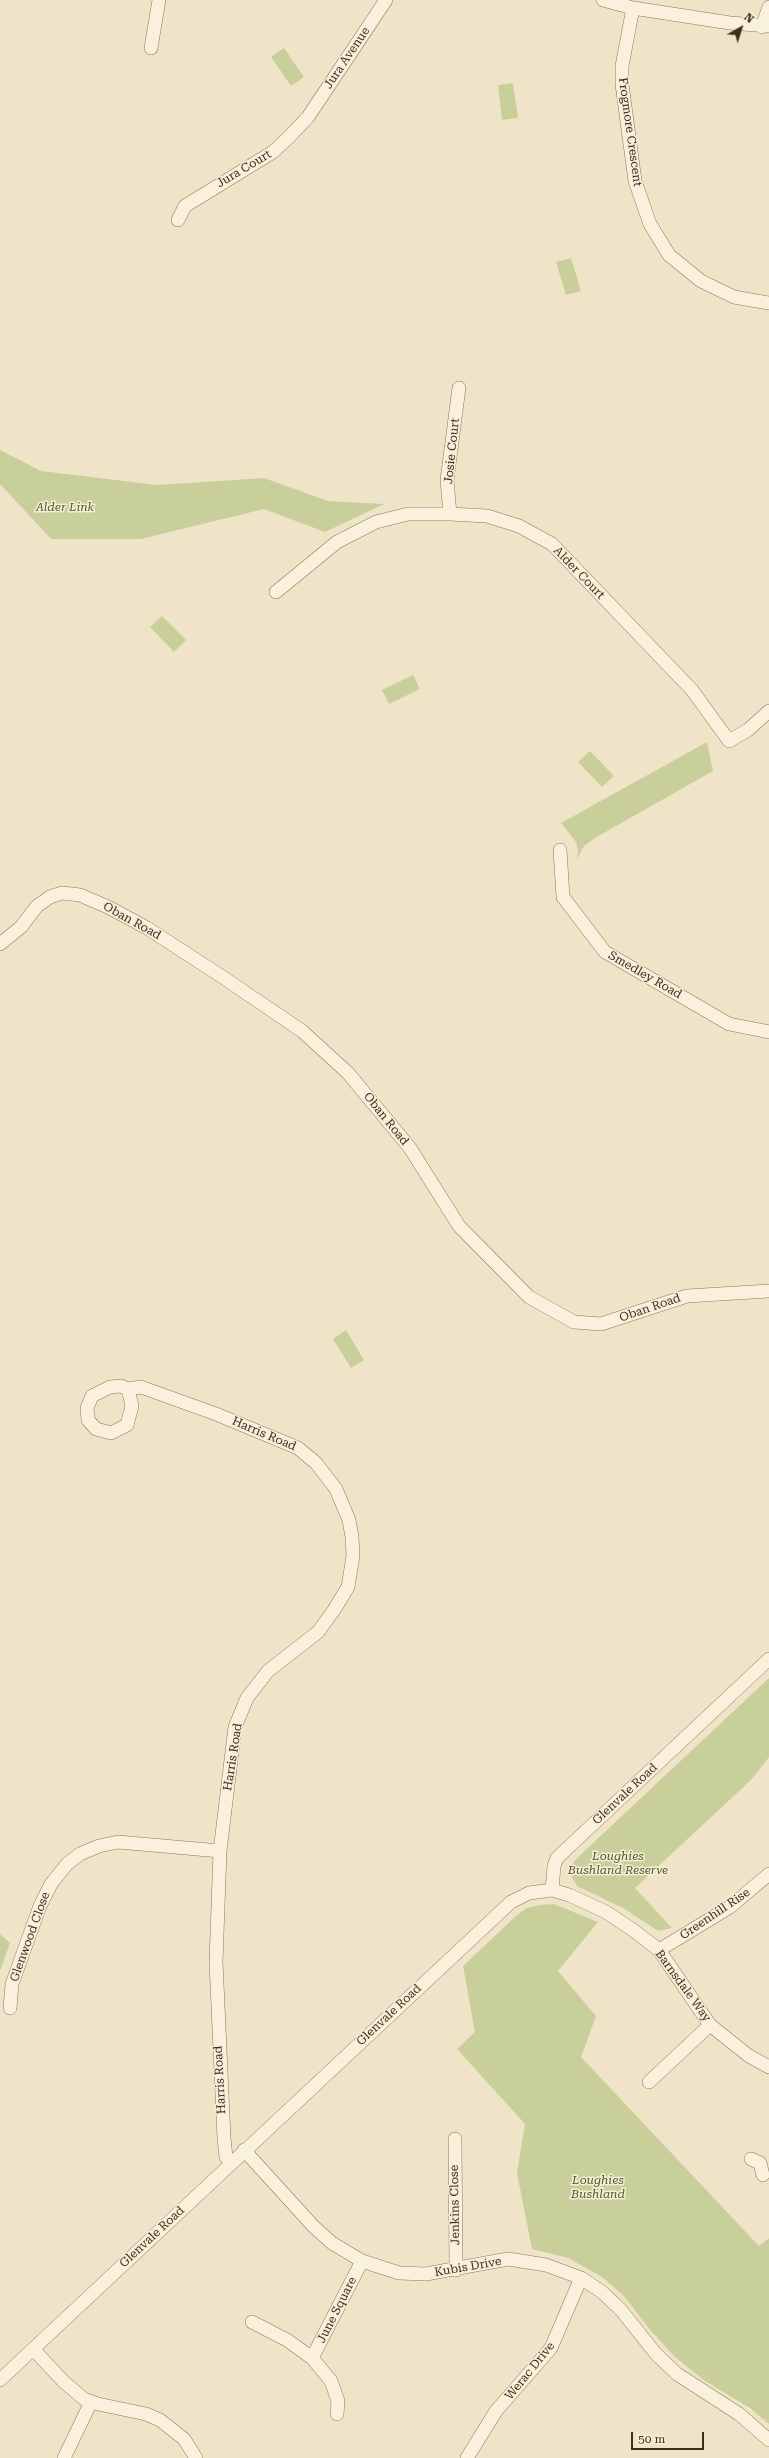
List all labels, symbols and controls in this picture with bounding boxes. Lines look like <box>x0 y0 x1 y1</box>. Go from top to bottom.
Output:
north arrow <box>721 8 761 48</box>
text: N <box>741 11 756 26</box>
street label: Jura Avenue <box>321 24 373 92</box>
street label: Frogmore Crescent <box>615 77 645 187</box>
street label: Jura Court <box>214 147 274 191</box>
street label: Josie Court <box>441 417 463 485</box>
park label: Alder Link <box>36 500 94 514</box>
street label: Alder Court <box>550 544 608 602</box>
street label: Oban Road <box>101 899 163 943</box>
street label: Smedley Road <box>606 948 684 1002</box>
street label: Oban Road <box>360 1090 412 1148</box>
street label: Oban Road <box>617 1291 683 1325</box>
street label: Harris Road <box>230 1414 298 1454</box>
street label: Harris Road <box>221 1722 245 1792</box>
street label: Glenvale Road <box>590 1760 660 1828</box>
park label: Loughies Bushland Reserve <box>568 1849 668 1877</box>
street label: Greenhill Rise <box>677 1885 753 1943</box>
street label: Glenwood Close <box>7 1890 53 1984</box>
street label: Barnsdale Way <box>652 1947 714 2025</box>
street label: Glenvale Road <box>354 1981 424 2049</box>
street label: Harris Road <box>211 2045 229 2115</box>
street label: Jenkins Close <box>447 2165 463 2245</box>
park label: Loughies Bushland <box>571 2173 625 2201</box>
street label: Glenvale Road <box>117 2203 187 2271</box>
street label: Kubis Drive <box>433 2254 503 2280</box>
street label: June Square <box>314 2275 360 2345</box>
street label: Werac Drive <box>502 2339 558 2403</box>
scale bar <box>633 2424 706 2450</box>
text: 50 m <box>638 2432 665 2446</box>

